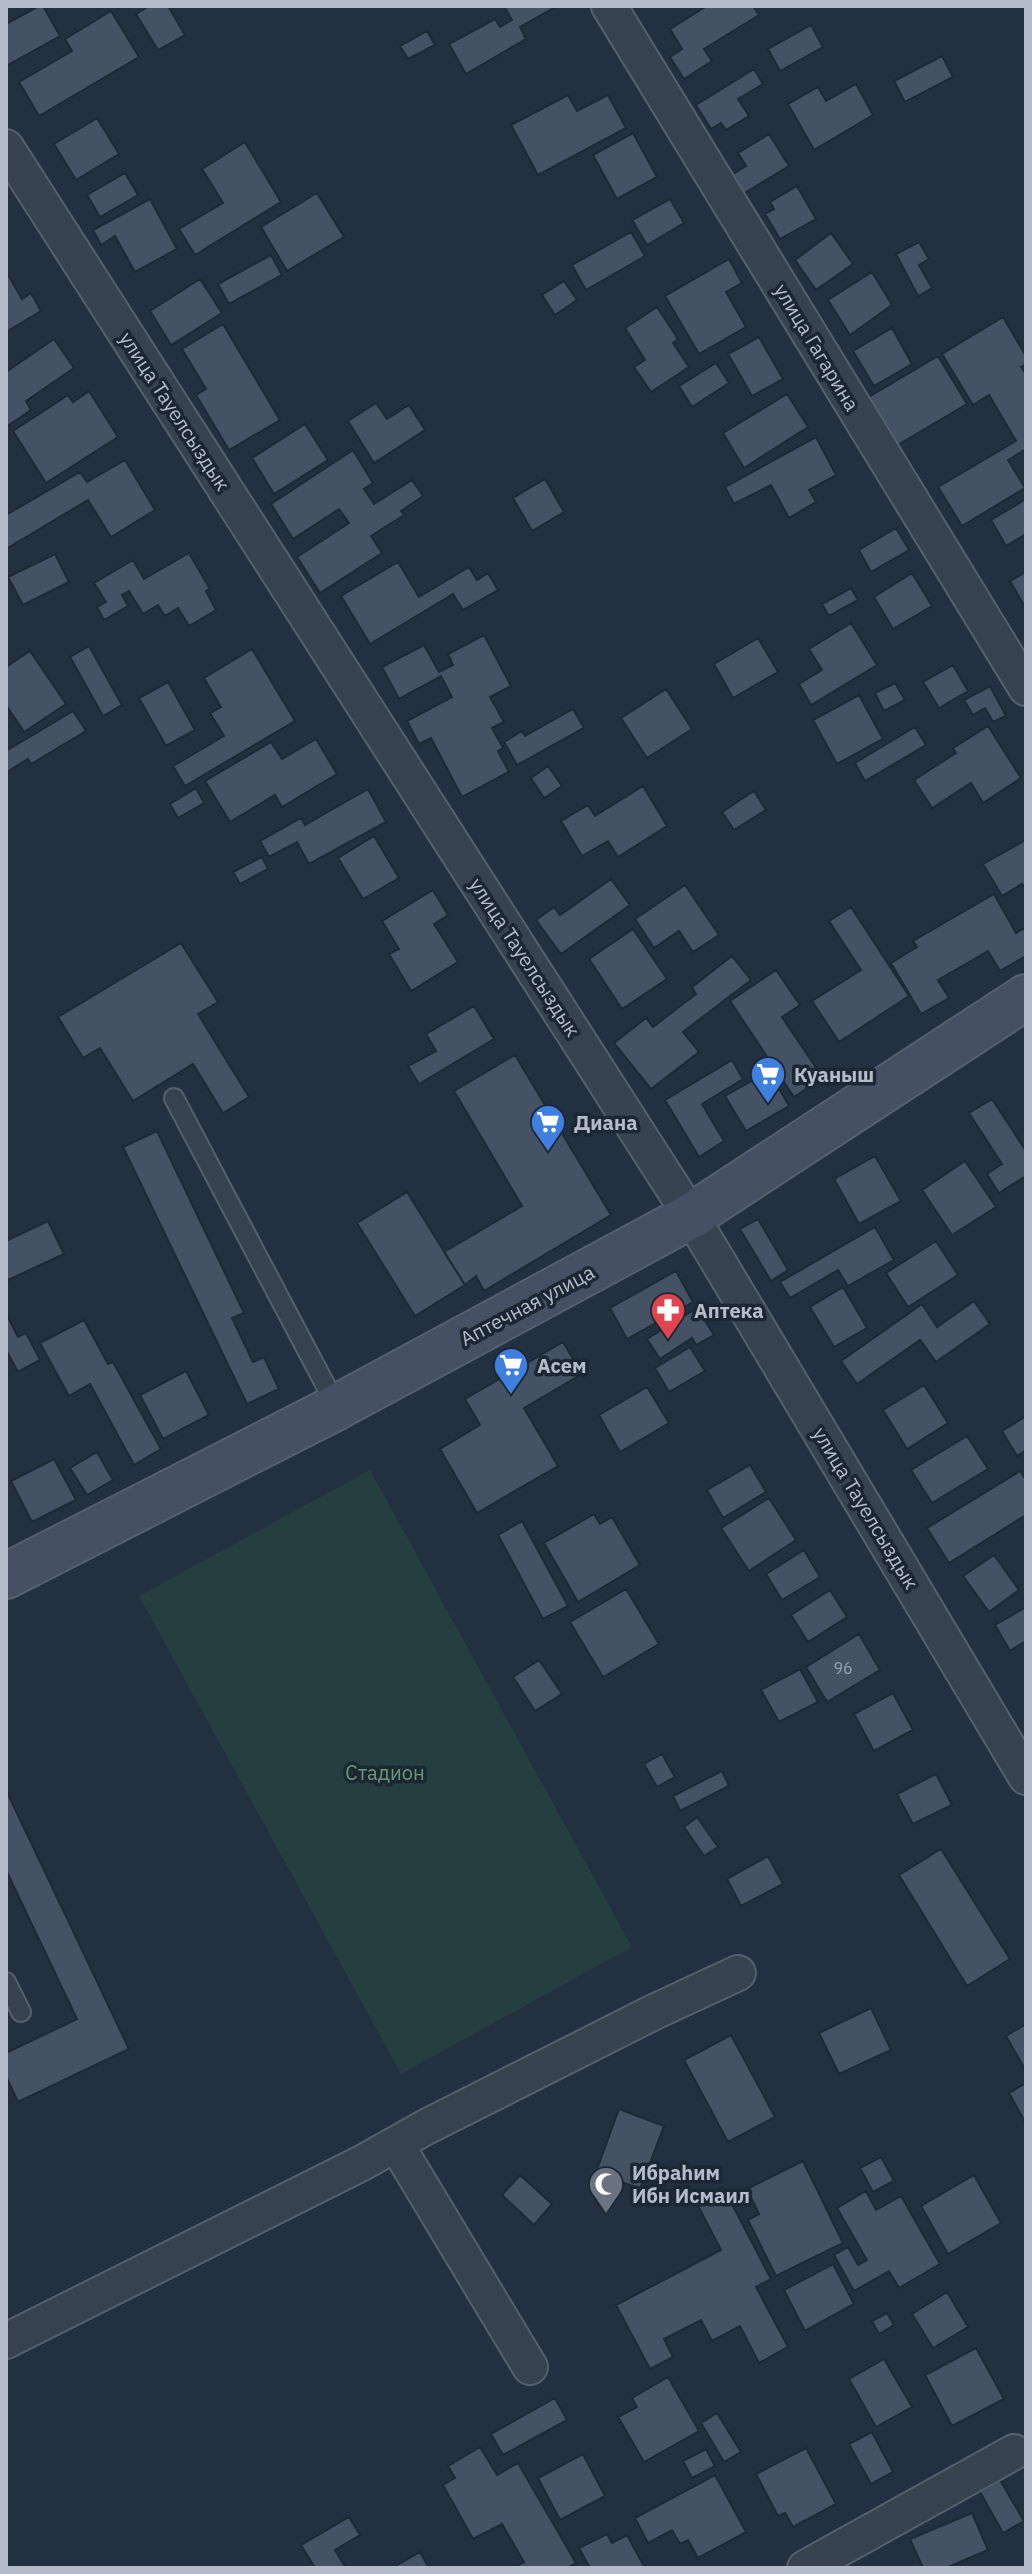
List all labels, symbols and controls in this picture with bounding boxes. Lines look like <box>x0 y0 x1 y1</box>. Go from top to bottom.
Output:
street label: улица Гагарина <box>768 278 866 416</box>
street label: улица Тауелсыздык <box>113 326 237 496</box>
street label: улица Тауелсыздык <box>463 872 587 1042</box>
supermarket icon: Куаныш <box>749 1055 787 1105</box>
place label: Куаныш <box>794 1061 874 1088</box>
supermarket icon: Диана <box>529 1103 567 1153</box>
place label: Диана <box>574 1109 638 1136</box>
street label: Аптечная улица <box>455 1258 599 1352</box>
pharmacy icon: Аптека <box>649 1291 687 1341</box>
place label: Аптека <box>694 1297 764 1324</box>
supermarket icon: Асем <box>492 1346 530 1396</box>
place label: Асем <box>537 1352 586 1379</box>
street label: улица Тауелсыздык <box>807 1422 925 1594</box>
house number: 96 <box>833 1658 853 1678</box>
park label: Стадион <box>345 1759 425 1786</box>
place label: Ибраһим Ибн Исмаил <box>632 2159 750 2209</box>
mosque icon: Ибраһим Ибн Исмаил <box>587 2165 625 2215</box>

